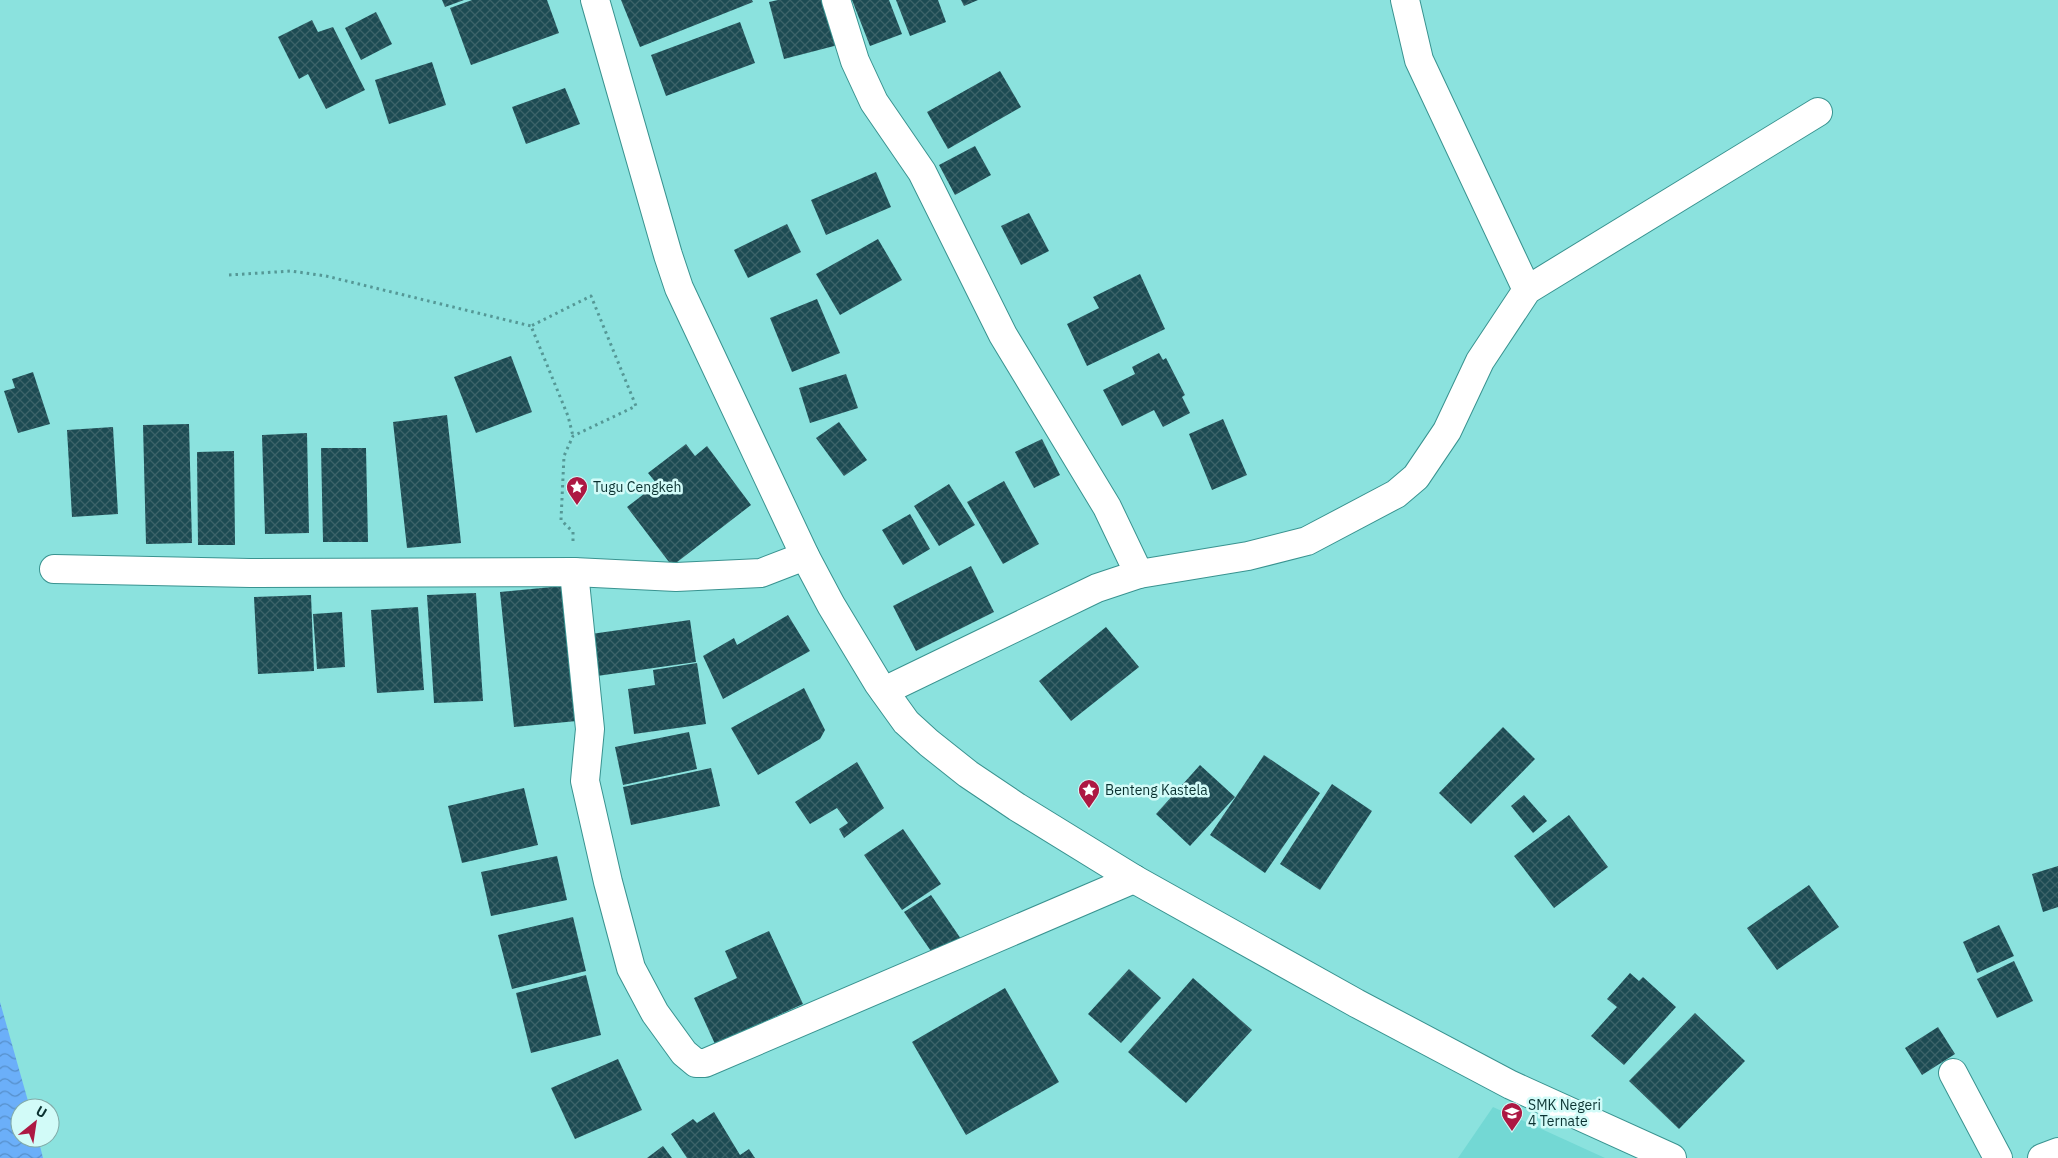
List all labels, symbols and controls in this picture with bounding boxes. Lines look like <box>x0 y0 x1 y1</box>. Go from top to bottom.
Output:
place icon: Tugu Cengkeh <box>565 475 589 506</box>
place label: Tugu Cengkeh <box>593 478 681 496</box>
place icon: Benteng Kastela <box>1077 778 1101 809</box>
place label: Benteng Kastela <box>1105 781 1208 799</box>
place label: SMK Negeri 4 Ternate <box>1528 1096 1601 1130</box>
north arrow <box>10 1098 60 1148</box>
school or university icon: SMK Negeri 4 Ternate <box>1500 1101 1524 1132</box>
text: U <box>33 1102 50 1122</box>

